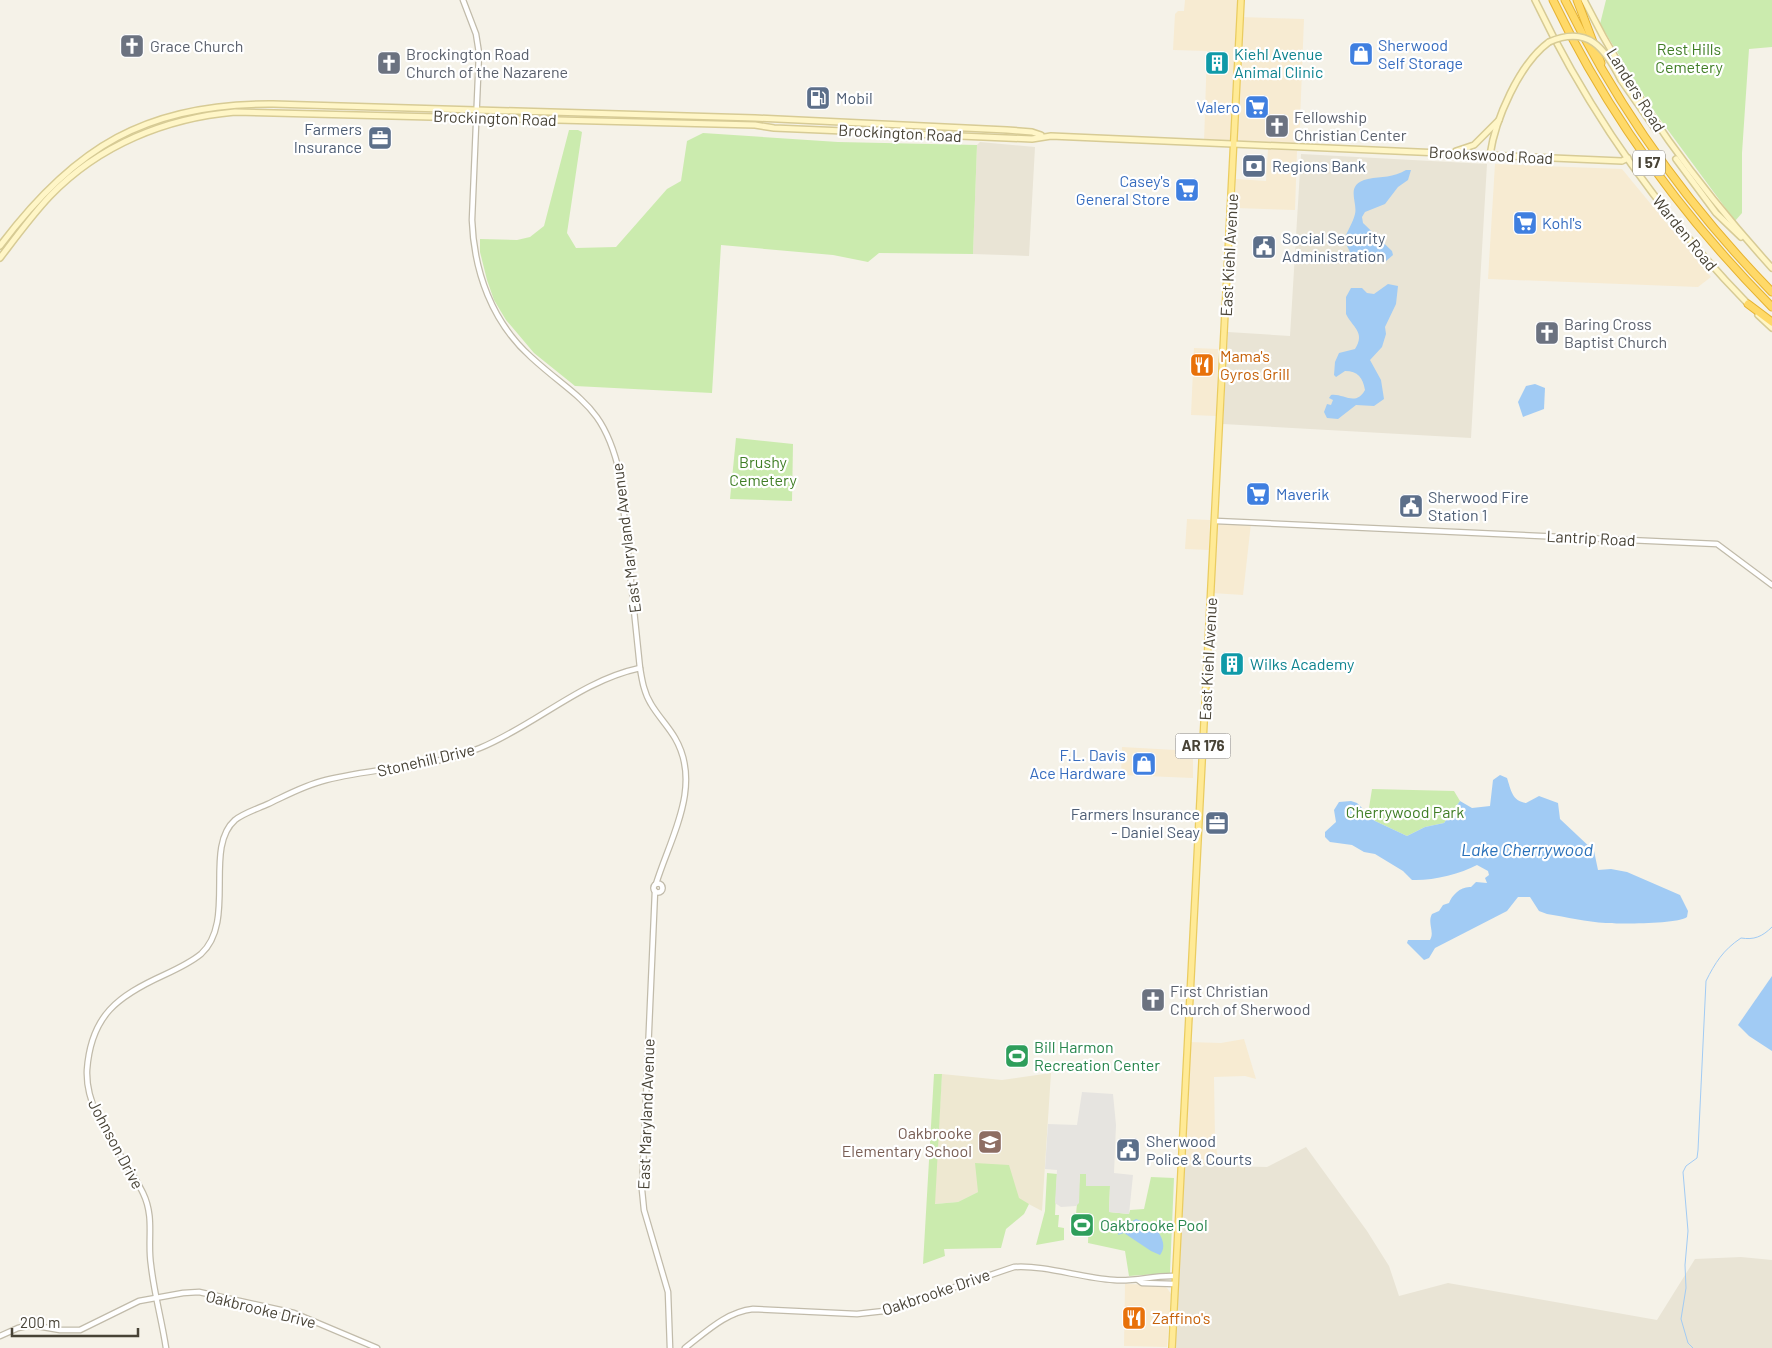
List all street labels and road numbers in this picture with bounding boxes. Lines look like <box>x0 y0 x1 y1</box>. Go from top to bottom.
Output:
street label: Landers Road <box>1603 44 1670 135</box>
street label: Brockington Road <box>433 106 557 129</box>
street label: Brockington Road <box>838 120 962 145</box>
street label: Brookswood Road <box>1428 142 1554 167</box>
road number: I 57 <box>1633 150 1665 176</box>
street label: Warden Road <box>1649 191 1722 274</box>
street label: East Kiehl Avenue <box>1216 193 1241 317</box>
street label: East Maryland Avenue <box>607 462 644 614</box>
street label: Lantrip Road <box>1546 526 1636 549</box>
street label: East Kiehl Avenue <box>1195 597 1220 721</box>
road number: AR 176 <box>1176 734 1230 758</box>
street label: Stonehill Drive <box>375 739 477 780</box>
street label: East Maryland Avenue <box>633 1038 658 1190</box>
street label: Johnson Drive <box>85 1096 148 1192</box>
street label: Oakbrooke Drive <box>879 1264 992 1319</box>
street label: Oakbrooke Drive <box>204 1286 318 1331</box>

